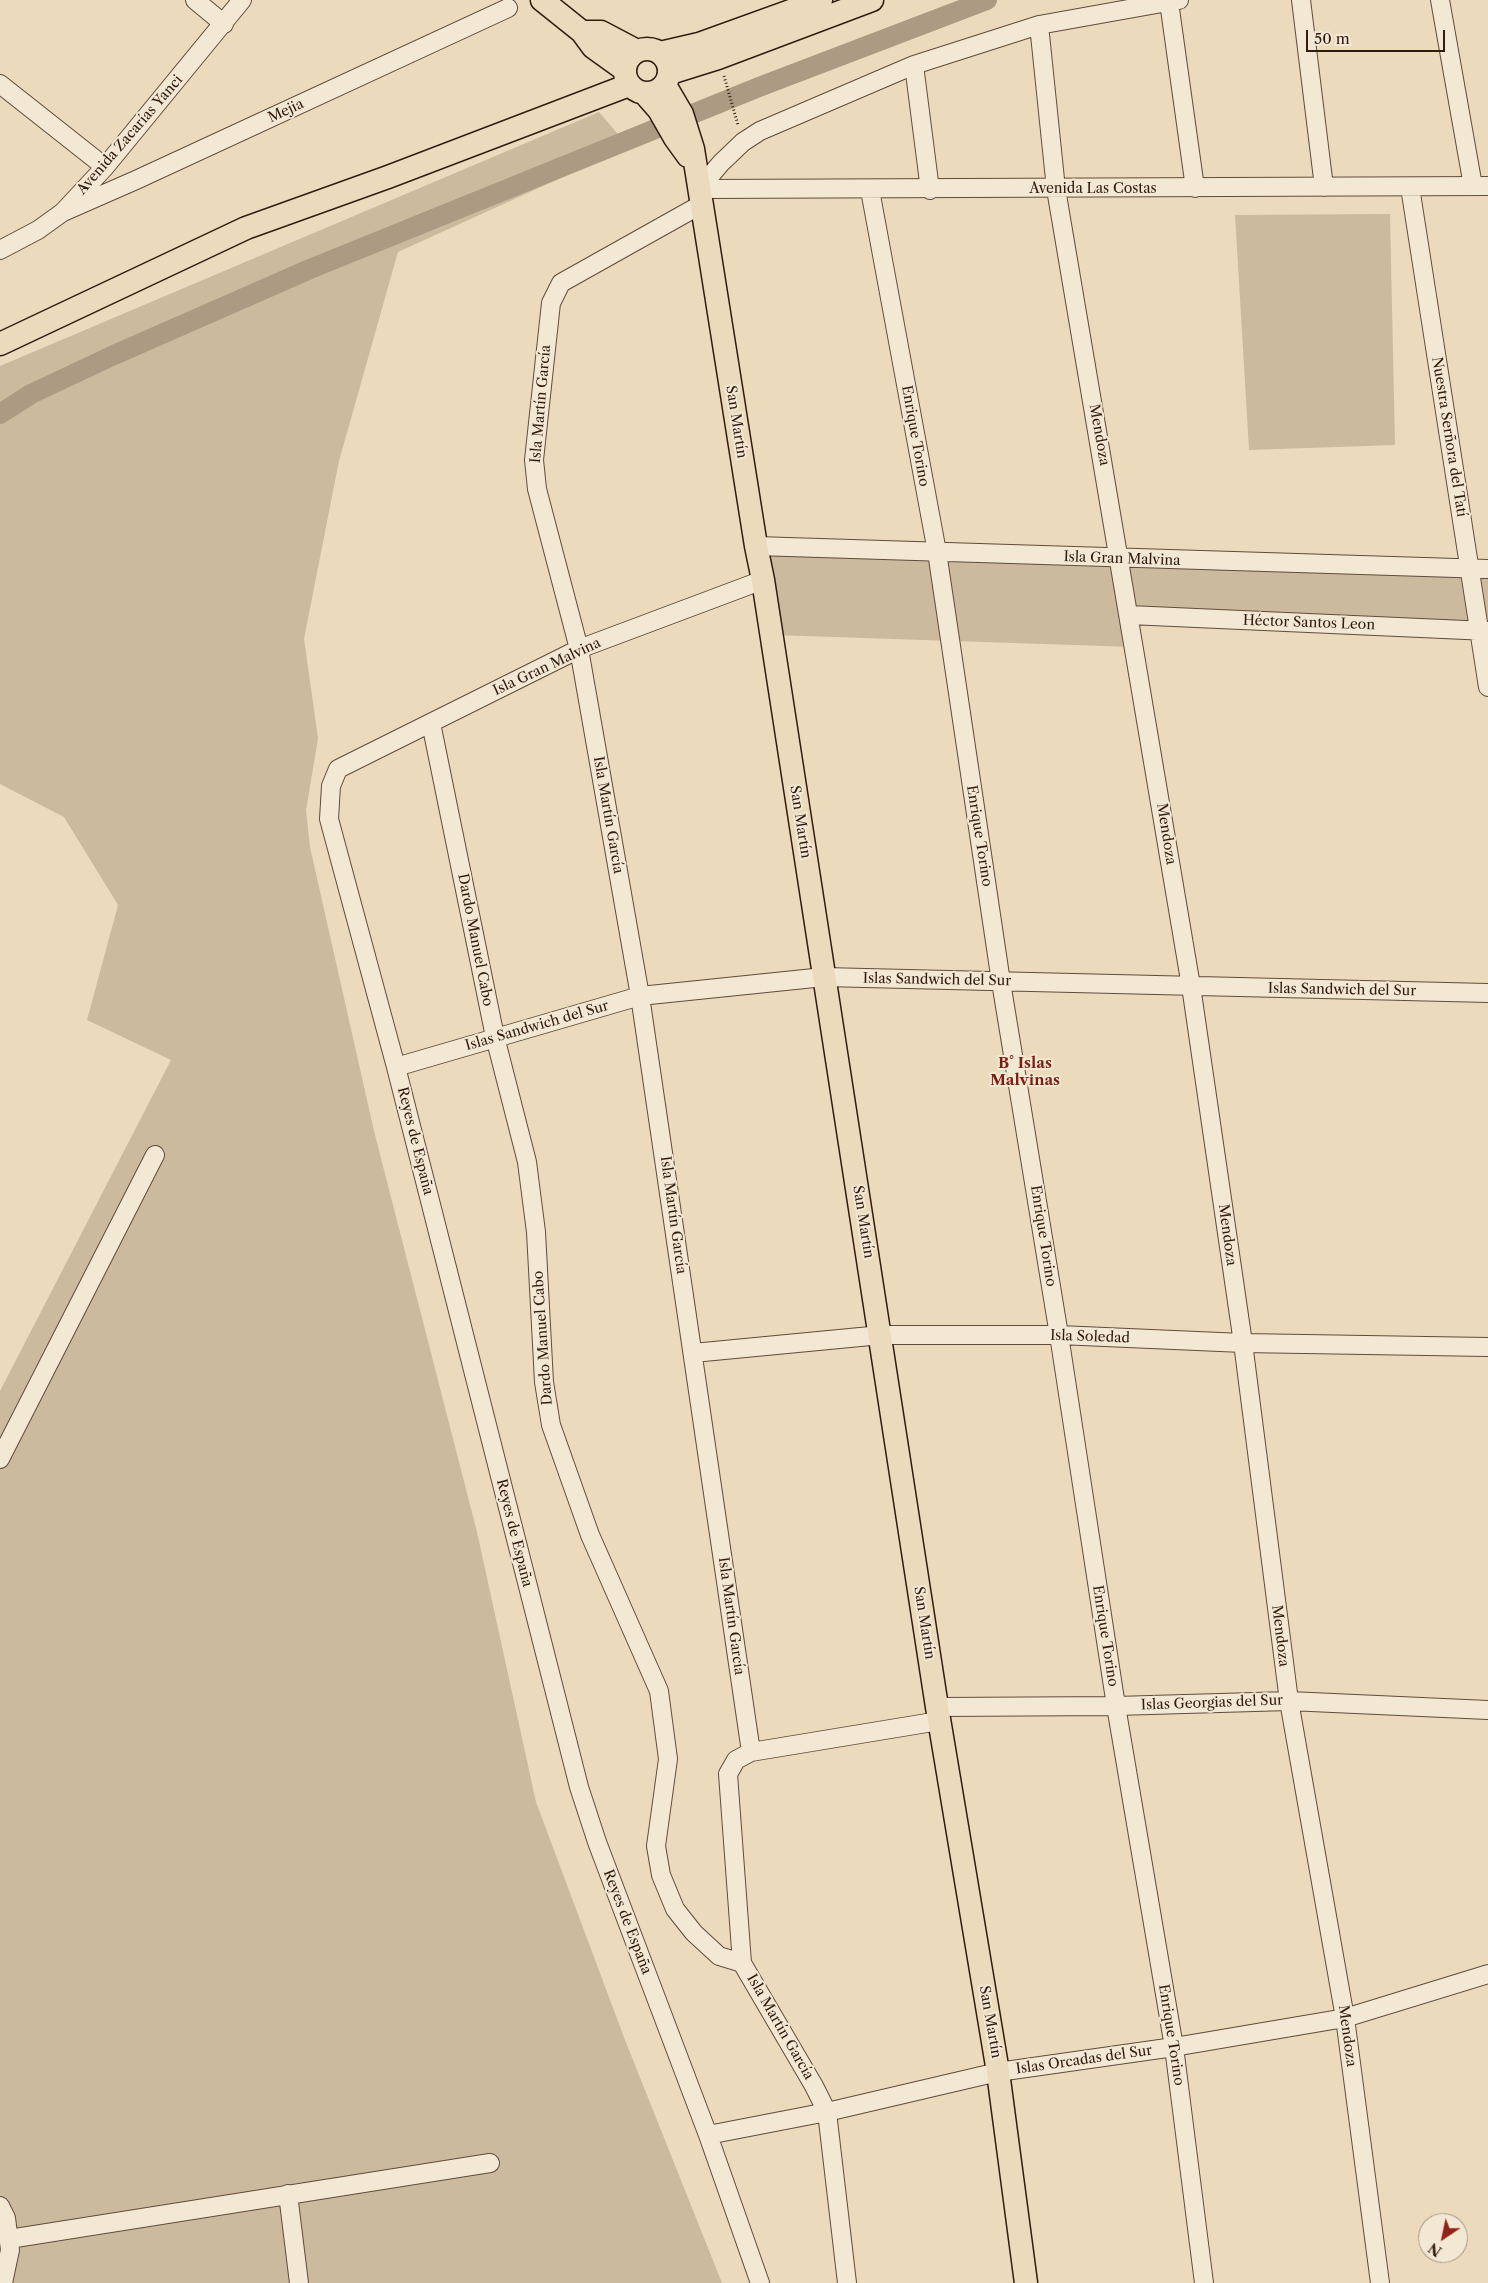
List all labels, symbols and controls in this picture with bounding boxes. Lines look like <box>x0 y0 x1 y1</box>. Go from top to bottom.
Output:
scale bar <box>1308 20 1447 52</box>
text: 50 m <box>1314 29 1350 48</box>
street label: Avenida Zacarías Yanci <box>74 72 186 198</box>
street label: Mejia <box>266 96 306 126</box>
street label: Avenida Las Costas <box>1029 181 1157 197</box>
street label: Isla Martín García <box>527 344 555 464</box>
street label: Nuestra Serñora del Tatí <box>1428 356 1470 518</box>
street label: San Martín <box>722 384 750 460</box>
street label: Enrique Torino <box>898 384 932 488</box>
street label: Mendoza <box>1085 403 1113 467</box>
street label: Isla Gran Malvina <box>1063 549 1181 569</box>
street label: Héctor Santos Leon <box>1243 612 1375 634</box>
street label: Isla Gran Malvina <box>490 635 604 699</box>
street label: Isla Martín García <box>589 755 627 875</box>
street label: San Martín <box>786 784 814 860</box>
street label: Enrique Torino <box>963 784 995 888</box>
street label: Mendoza <box>1153 802 1179 866</box>
street label: Dardo Manuel Cabo <box>454 872 496 1008</box>
street label: Islas Sandwich del Sur <box>863 970 1011 990</box>
street label: Islas Sandwich del Sur <box>1268 980 1416 1000</box>
street label: Islas Sandwich del Sur <box>463 997 611 1055</box>
district label: B° Islas Malvinas <box>990 1055 1060 1090</box>
street label: Reyes de España <box>393 1085 437 1197</box>
street label: Isla Martín García <box>656 1155 690 1275</box>
street label: San Martín <box>849 1184 877 1260</box>
street label: Enrique Torino <box>1027 1184 1059 1288</box>
street label: Mendoza <box>1214 1203 1240 1267</box>
street label: Dardo Manuel Cabo <box>530 1270 556 1406</box>
street label: Isla Soledad <box>1050 1327 1130 1347</box>
street label: Reyes de España <box>492 1477 536 1589</box>
street label: Isla Martín García <box>714 1556 748 1676</box>
street label: Enrique Torino <box>1089 1584 1121 1688</box>
street label: San Martín <box>910 1585 938 1661</box>
street label: Mendoza <box>1268 1604 1292 1668</box>
street label: Islas Georgias del Sur <box>1141 1692 1283 1714</box>
street label: Reyes de España <box>599 1867 655 1977</box>
street label: Isla Martín García <box>743 1971 817 2083</box>
street label: Enrique Torino <box>1155 1983 1187 2087</box>
street label: San Martín <box>975 1984 1005 2060</box>
street label: Mendoza <box>1334 2004 1360 2068</box>
street label: Islas Orcadas del Sur <box>1015 2042 1153 2078</box>
north arrow <box>1418 2213 1468 2263</box>
text: N <box>1425 2239 1445 2260</box>

